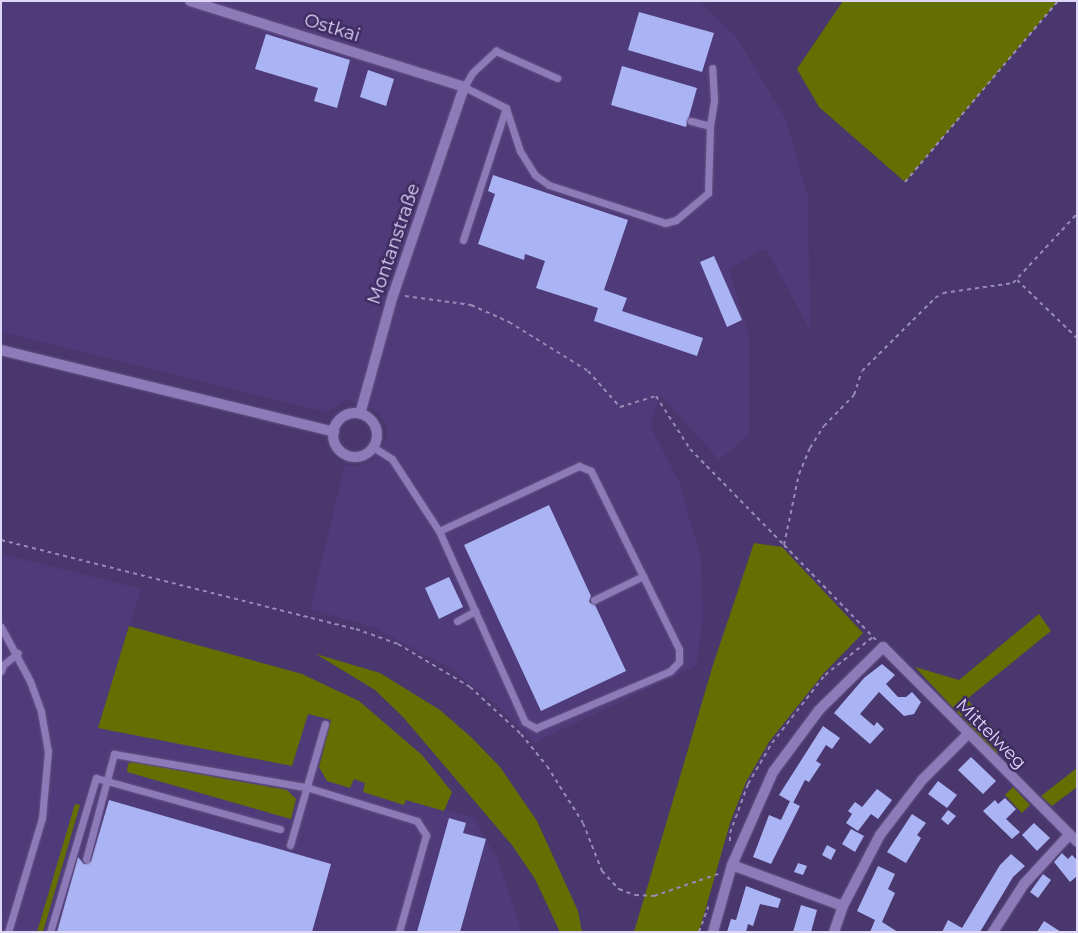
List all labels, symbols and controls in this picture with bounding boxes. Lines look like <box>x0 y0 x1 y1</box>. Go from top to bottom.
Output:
street label: Ostkai <box>301 9 363 47</box>
street label: Montanstraße <box>363 181 425 307</box>
street label: Mittelweg <box>951 694 1031 774</box>

